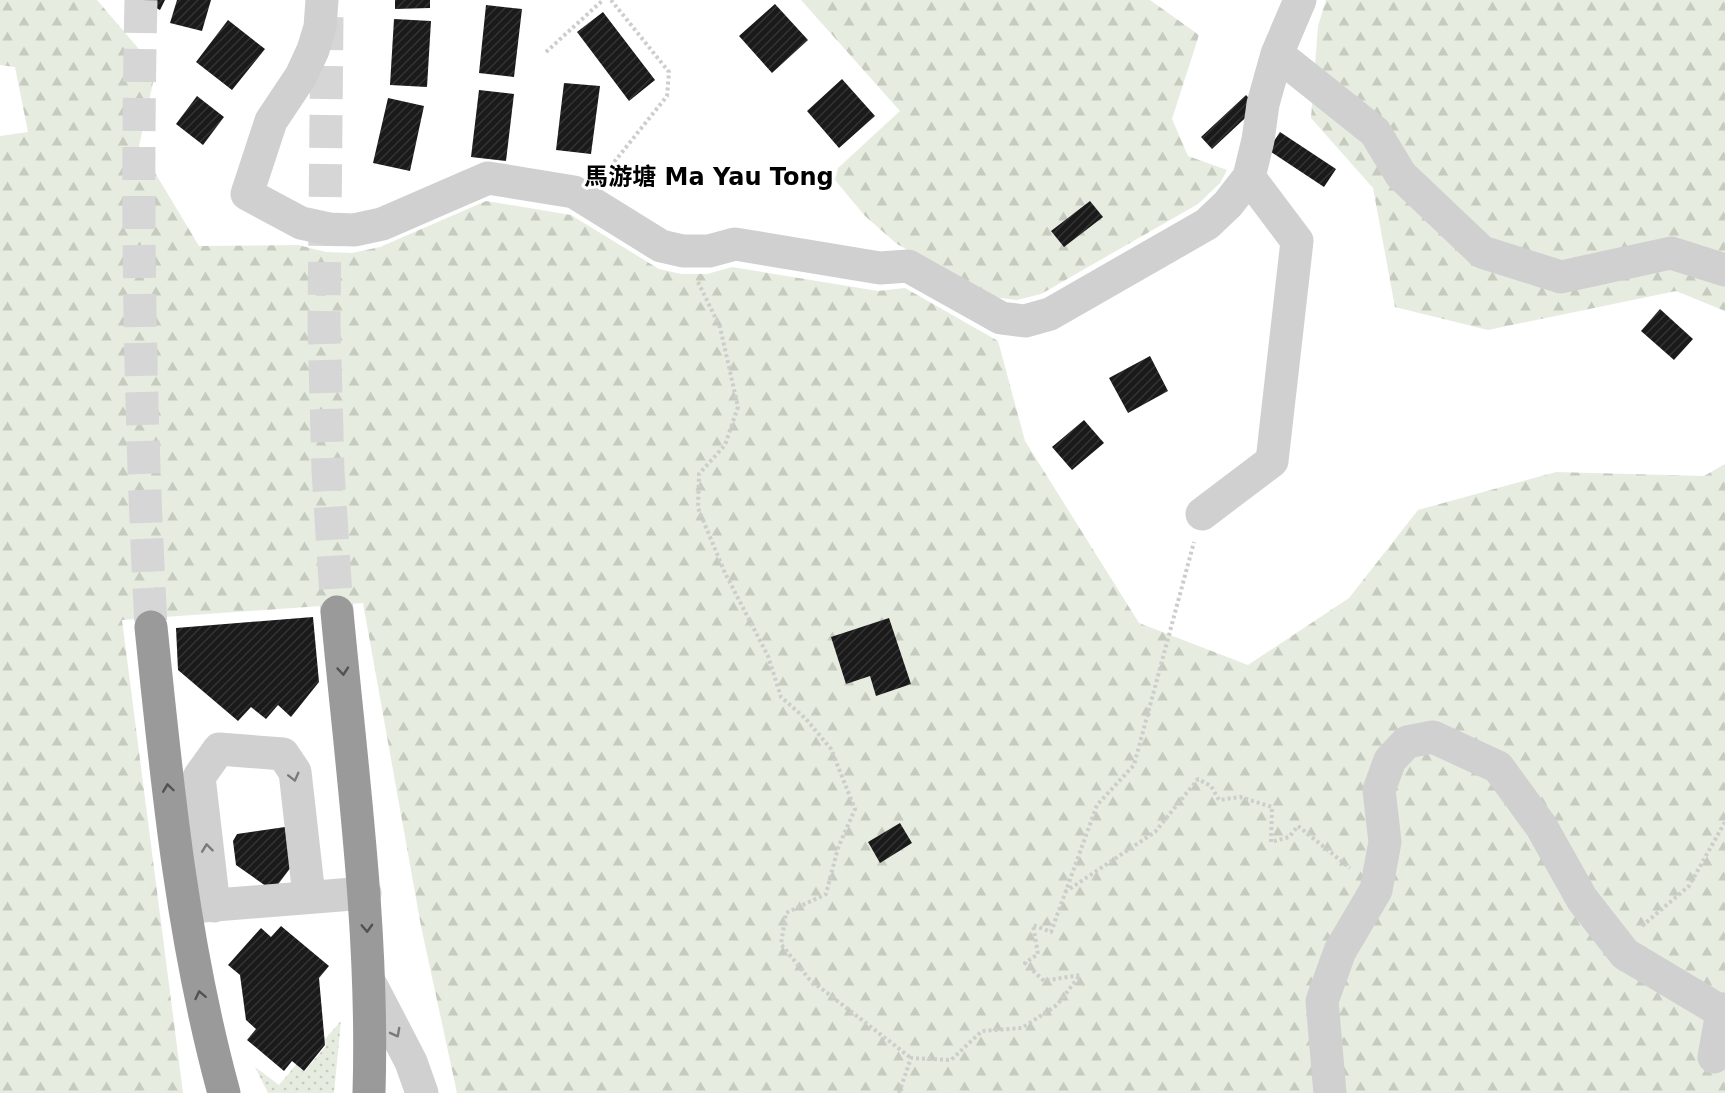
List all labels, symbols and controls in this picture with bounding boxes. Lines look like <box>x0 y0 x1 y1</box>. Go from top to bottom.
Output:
district label: 馬游塘 Ma Yau Tong <box>584 163 834 191</box>
one-way arrow <box>336 666 349 675</box>
one-way arrow <box>286 771 299 781</box>
one-way arrow <box>162 783 174 792</box>
one-way arrow <box>202 843 214 853</box>
one-way arrow <box>360 923 373 932</box>
one-way arrow <box>194 990 207 1000</box>
one-way arrow <box>389 1026 400 1037</box>

